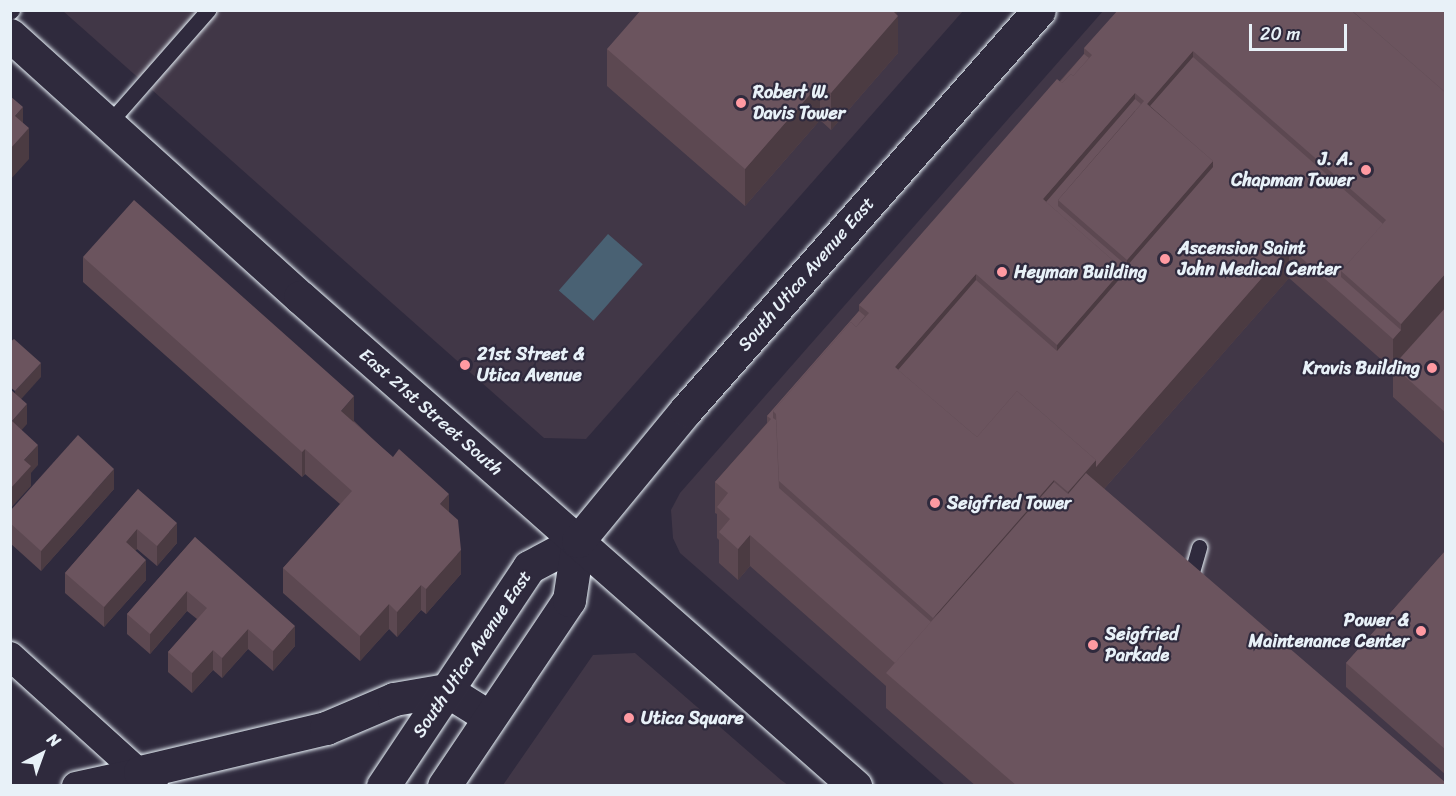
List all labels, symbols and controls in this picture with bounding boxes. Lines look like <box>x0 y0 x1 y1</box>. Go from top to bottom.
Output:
scale bar <box>1252 12 1350 50</box>
text: 20 m <box>1260 18 1300 50</box>
place label: Robert W. Davis Tower <box>753 82 846 124</box>
marker: Robert W. Davis Tower <box>734 96 748 110</box>
place label: J. A. Chapman Tower <box>1231 149 1354 192</box>
marker: J. A. Chapman Tower <box>1359 163 1373 177</box>
street label: South Utica Avenue East <box>733 193 879 355</box>
place label: Ascension Saint John Medical Center <box>1178 238 1340 280</box>
marker: Ascension Saint John Medical Center <box>1156 250 1174 268</box>
place label: Heyman Building <box>1014 261 1147 283</box>
marker: Heyman Building <box>995 265 1009 279</box>
street label: East 21st Street South <box>355 344 507 480</box>
place label: 21st Street & Utica Avenue <box>477 344 584 386</box>
place label: Kravis Building <box>1303 357 1420 379</box>
marker: 21st Street & Utica Avenue <box>458 358 472 372</box>
marker: Kravis Building <box>1425 361 1439 375</box>
place label: Seigfried Tower <box>947 492 1072 514</box>
marker: Seigfried Tower <box>928 496 942 510</box>
street label: South Utica Avenue East <box>408 566 536 742</box>
place label: Power & Maintenance Center <box>1248 610 1409 652</box>
place label: Seigfried Parkade <box>1105 624 1179 666</box>
marker: Power & Maintenance Center <box>1414 624 1428 638</box>
marker: Seigfried Parkade <box>1086 638 1100 652</box>
place label: Utica Square <box>641 707 743 729</box>
marker: Utica Square <box>622 711 636 725</box>
north arrow <box>12 724 72 784</box>
text: N <box>40 725 68 755</box>

